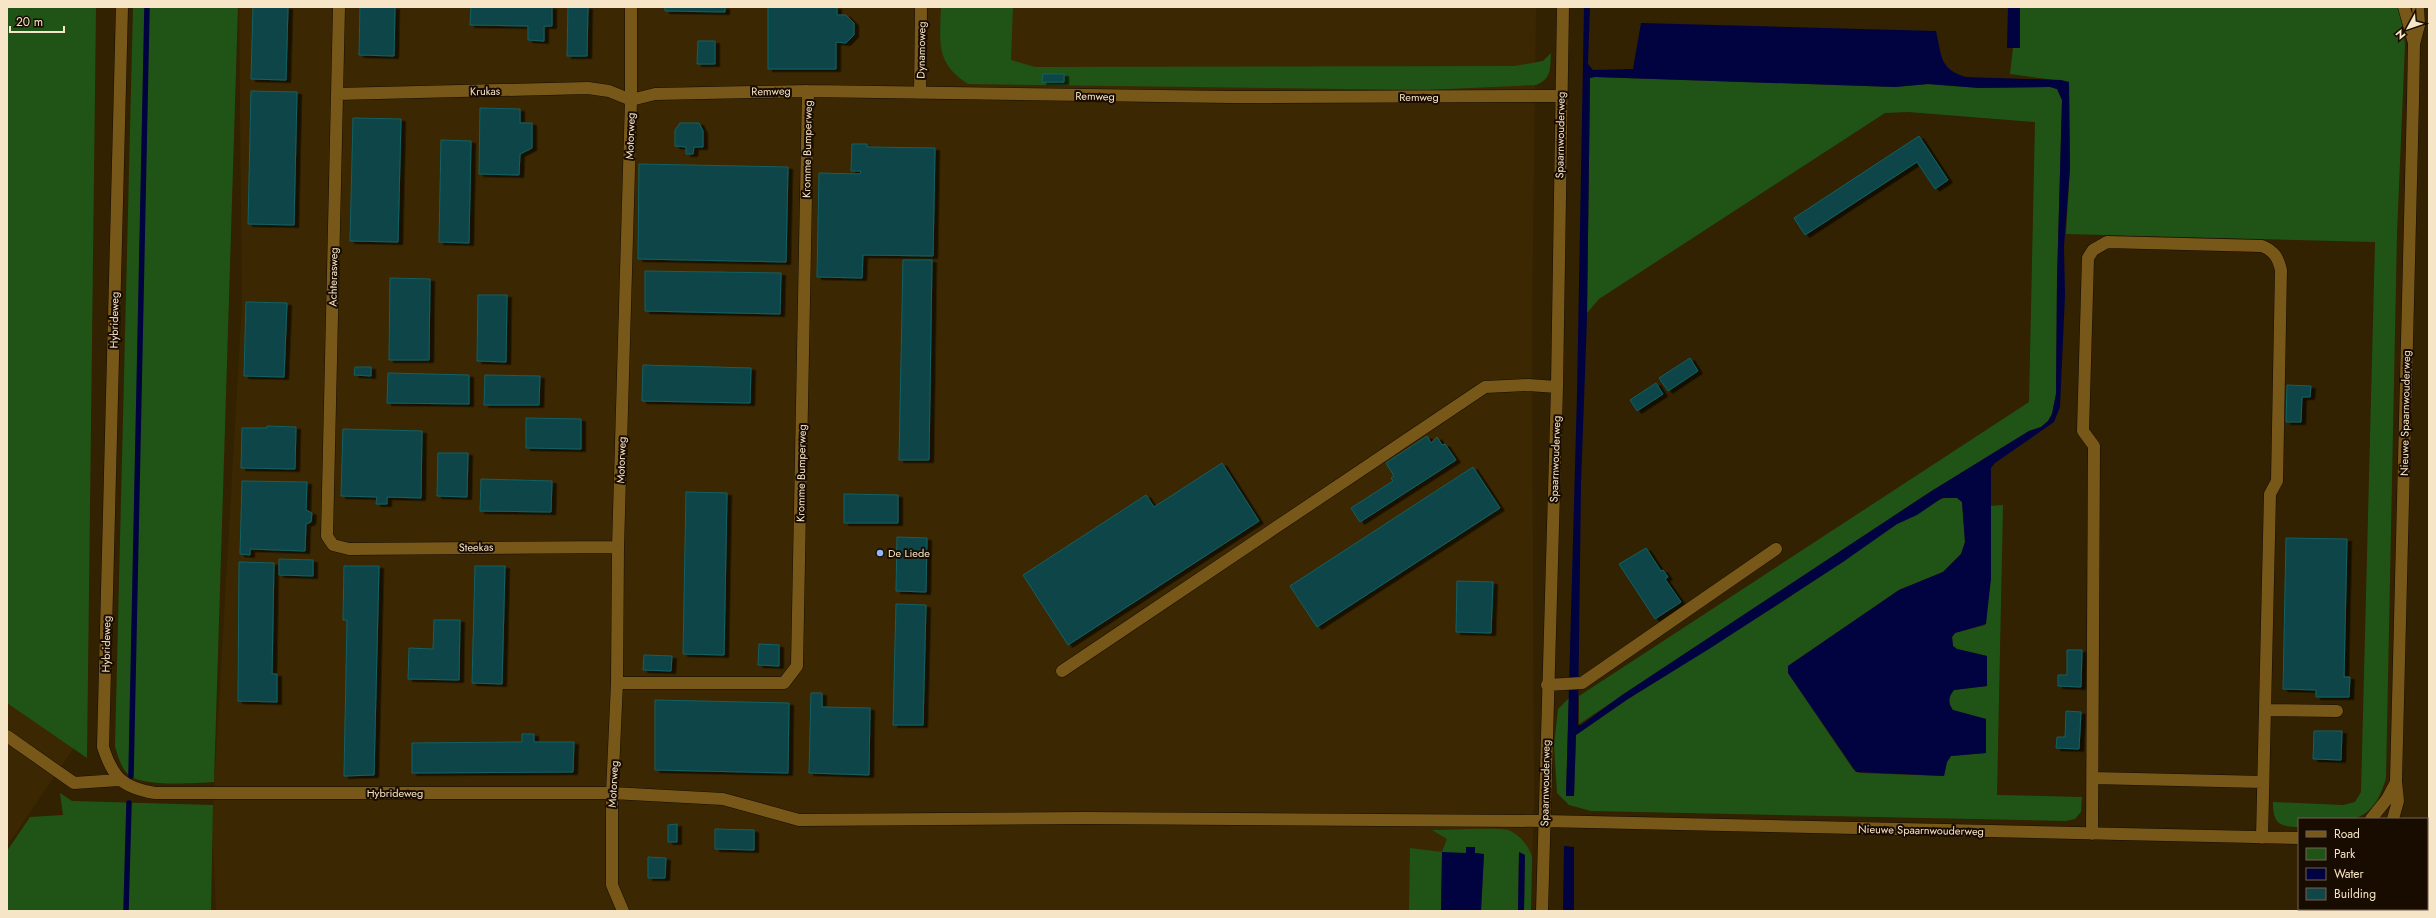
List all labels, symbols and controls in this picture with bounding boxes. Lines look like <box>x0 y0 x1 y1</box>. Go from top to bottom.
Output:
scale bar <box>10 8 64 34</box>
north arrow <box>2388 8 2428 48</box>
text: 20 m <box>16 13 43 31</box>
street label: Dynamoweg <box>913 21 929 79</box>
text: N <box>2391 26 2409 43</box>
street label: Krukas <box>470 83 501 99</box>
street label: Remweg <box>751 83 791 99</box>
street label: Remweg <box>1075 88 1115 104</box>
street label: Remweg <box>1399 89 1439 105</box>
street label: Spaarnwouderweg <box>1551 91 1569 179</box>
street label: Kromme Bumperweg <box>798 100 816 198</box>
street label: Motorweg <box>621 112 639 160</box>
street label: Achterasweg <box>324 247 342 307</box>
street label: Hybrideweg <box>106 292 122 348</box>
street label: Nieuwe Spaarnwouderweg <box>2396 350 2414 476</box>
street label: Spaarnwouderweg <box>1545 415 1565 503</box>
street label: Kromme Bumperweg <box>792 424 810 522</box>
street label: Motorweg <box>612 436 630 484</box>
street label: Steekas <box>459 539 494 555</box>
place label: De Liede <box>888 545 930 561</box>
marker: De Liede <box>875 548 885 558</box>
street label: Hybrideweg <box>98 616 114 672</box>
street label: Spaarnwouderweg <box>1536 739 1554 827</box>
street label: Motorweg <box>604 760 622 808</box>
street label: Hybrideweg <box>367 785 423 801</box>
legend <box>2298 818 2428 910</box>
street label: Nieuwe Spaarnwouderweg <box>1858 821 1984 839</box>
text: Road <box>2334 825 2360 843</box>
text: Park <box>2334 845 2356 863</box>
text: Water <box>2334 865 2365 883</box>
text: Building <box>2334 885 2376 903</box>

